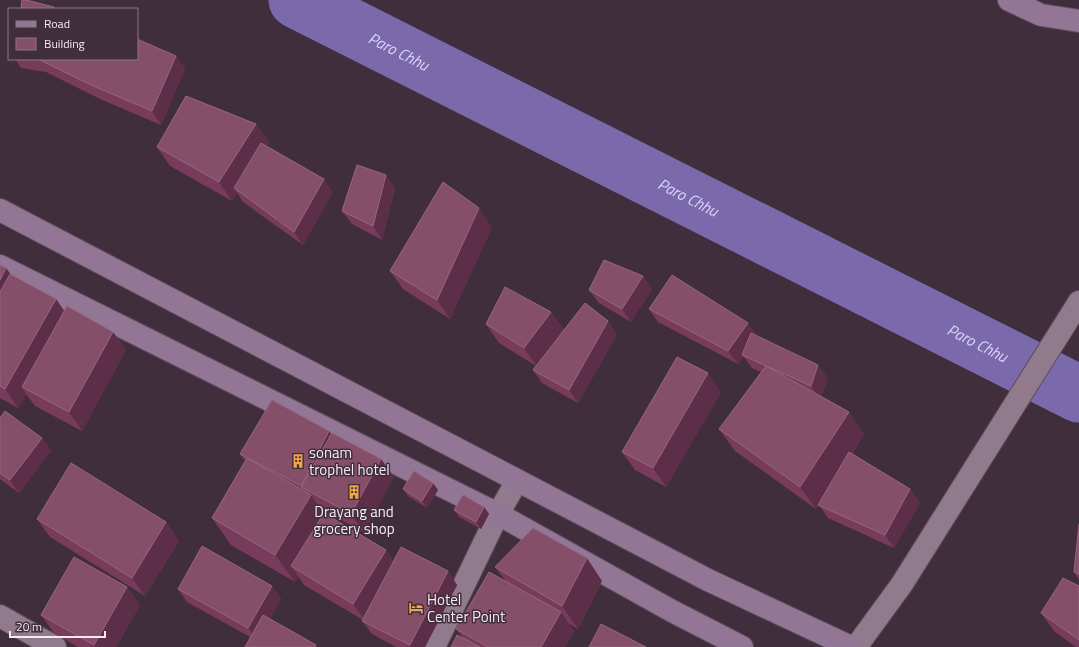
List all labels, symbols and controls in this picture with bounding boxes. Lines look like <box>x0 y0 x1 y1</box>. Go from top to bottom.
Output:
legend <box>8 8 138 60</box>
text: Road <box>44 14 70 33</box>
water label: Paro Chhu <box>364 26 434 77</box>
text: Building <box>44 34 85 53</box>
water label: Paro Chhu <box>654 172 724 223</box>
water label: Paro Chhu <box>943 318 1013 369</box>
place label: sonam trophel hotel <box>309 441 390 481</box>
building icon: sonam trophel hotel <box>290 453 306 469</box>
building icon: Drayang and grocery shop <box>346 484 362 500</box>
place label: Drayang and grocery shop <box>313 500 395 540</box>
place label: Hotel Center Point <box>427 588 506 628</box>
hotel icon: Hotel Center Point <box>408 600 424 616</box>
scale bar <box>10 613 105 639</box>
text: 20 m <box>16 617 42 636</box>

